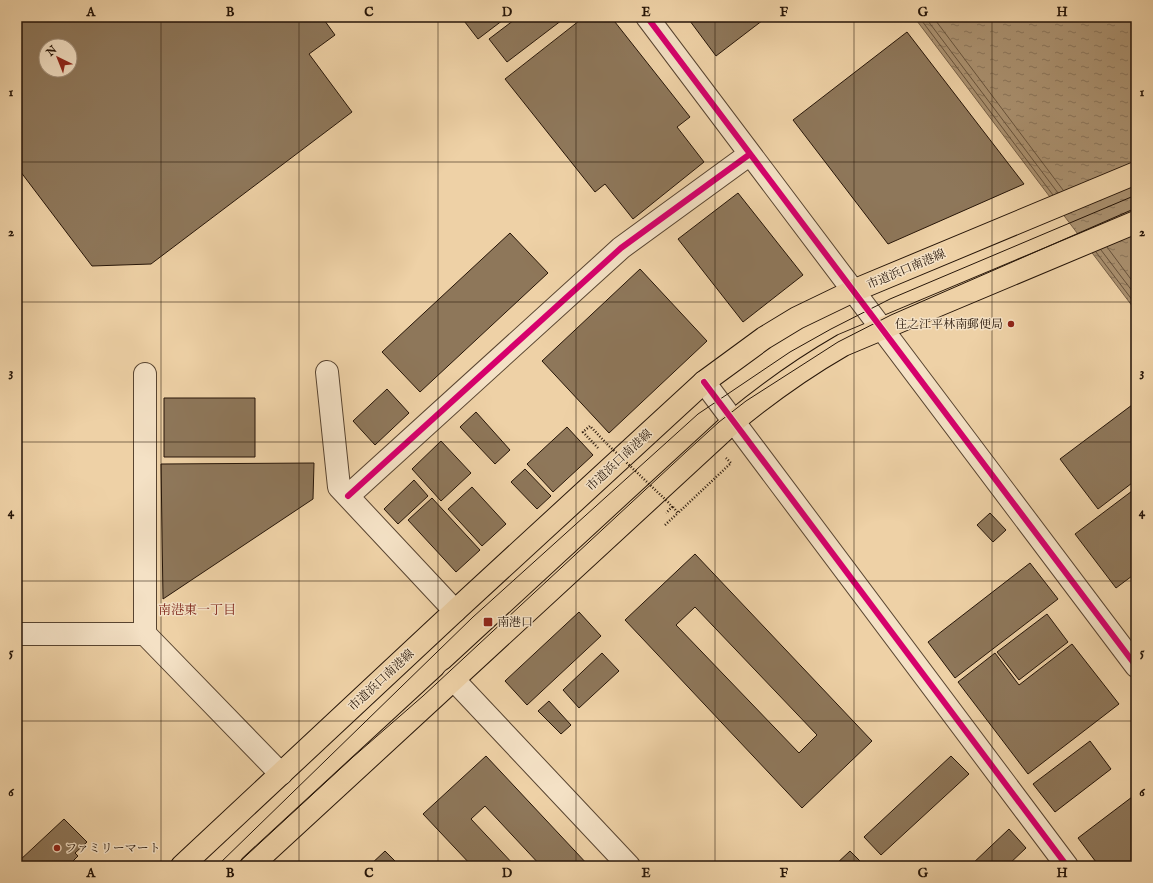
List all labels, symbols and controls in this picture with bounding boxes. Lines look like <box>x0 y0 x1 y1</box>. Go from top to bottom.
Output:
text: A <box>86 4 97 21</box>
text: B <box>226 4 235 21</box>
text: C <box>364 4 374 21</box>
text: D <box>502 4 513 21</box>
text: E <box>641 4 651 21</box>
text: F <box>780 4 789 21</box>
text: G <box>918 4 929 21</box>
text: H <box>1056 4 1068 21</box>
north arrow <box>38 38 78 78</box>
text: N <box>43 43 60 60</box>
text: 1 <box>9 84 14 101</box>
text: 1 <box>1140 84 1145 101</box>
text: 2 <box>8 224 14 241</box>
text: 2 <box>1139 224 1145 241</box>
street label: 市道浜口南港線 <box>865 246 948 293</box>
place label: 住之江平林南郵便局 <box>895 317 1003 332</box>
marker: 住之江平林南郵便局 <box>1006 319 1016 329</box>
text: 3 <box>9 364 14 381</box>
text: 3 <box>1140 364 1145 381</box>
street label: 市道浜口南港線 <box>584 426 655 495</box>
text: 4 <box>8 504 15 521</box>
text: 4 <box>1139 504 1146 521</box>
district label: 南港東一丁目 <box>158 602 236 619</box>
place label: 南港口 <box>497 615 533 630</box>
marker: 南港口 <box>482 616 494 628</box>
text: 5 <box>9 644 14 661</box>
text: 5 <box>1140 644 1145 661</box>
street label: 市道浜口南港線 <box>346 646 417 715</box>
text: 6 <box>8 784 14 801</box>
text: 6 <box>1139 784 1145 801</box>
place label: ファミリーマート <box>65 841 161 856</box>
marker: ファミリーマート <box>52 843 62 853</box>
text: A <box>86 865 97 882</box>
text: B <box>226 865 235 882</box>
text: C <box>364 865 374 882</box>
text: D <box>502 865 513 882</box>
text: E <box>641 865 651 882</box>
text: F <box>780 865 789 882</box>
text: G <box>918 865 929 882</box>
text: H <box>1056 865 1068 882</box>

